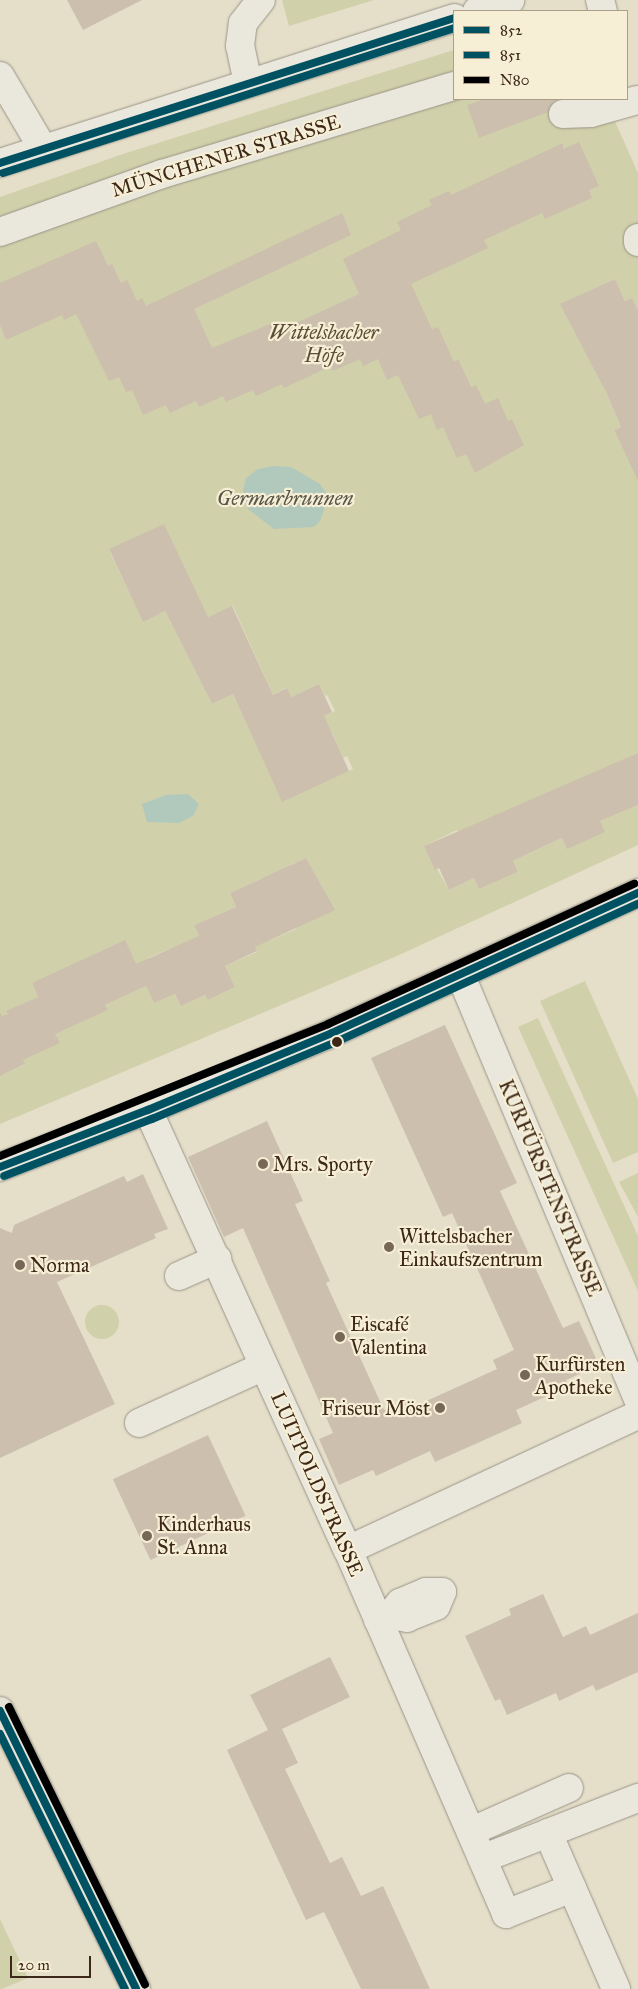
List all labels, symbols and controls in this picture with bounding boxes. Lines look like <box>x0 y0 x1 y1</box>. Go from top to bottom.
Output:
legend <box>453 10 628 100</box>
text: 852 <box>500 21 522 39</box>
text: 851 <box>500 46 521 64</box>
text: N80 <box>500 71 529 89</box>
street label: MÜNCHENER STRASSE <box>109 110 343 202</box>
park label: Wittelsbacher Höfe <box>269 321 379 368</box>
water label: Germarbrunnen <box>217 485 353 511</box>
unlabelled marker <box>332 1037 342 1047</box>
street label: KURFÜRSTENSTRASSE <box>493 1076 607 1300</box>
place label: Mrs. Sporty <box>273 1152 373 1176</box>
marker: Mrs. Sporty <box>257 1158 269 1170</box>
place label: Wittelsbacher Einkaufszentrum <box>399 1224 543 1271</box>
marker: Wittelsbacher Einkaufszentrum <box>383 1241 395 1253</box>
place label: Norma <box>30 1253 90 1277</box>
marker: Norma <box>14 1259 26 1271</box>
place label: Eiscafé Valentina <box>350 1313 427 1360</box>
marker: Eiscafé Valentina <box>334 1331 346 1343</box>
place label: Kurfürsten Apotheke <box>535 1352 625 1399</box>
marker: Kurfürsten Apotheke <box>519 1369 531 1381</box>
street label: LUITPOLDSTRASSE <box>265 1388 369 1580</box>
place label: Friseur Möst <box>321 1396 430 1420</box>
marker: Friseur Möst <box>434 1402 446 1414</box>
place label: Kinderhaus St. Anna <box>157 1512 251 1559</box>
marker: Kinderhaus St. Anna <box>141 1530 153 1542</box>
scale bar <box>12 1946 94 1978</box>
text: 20 m <box>18 1956 50 1974</box>

